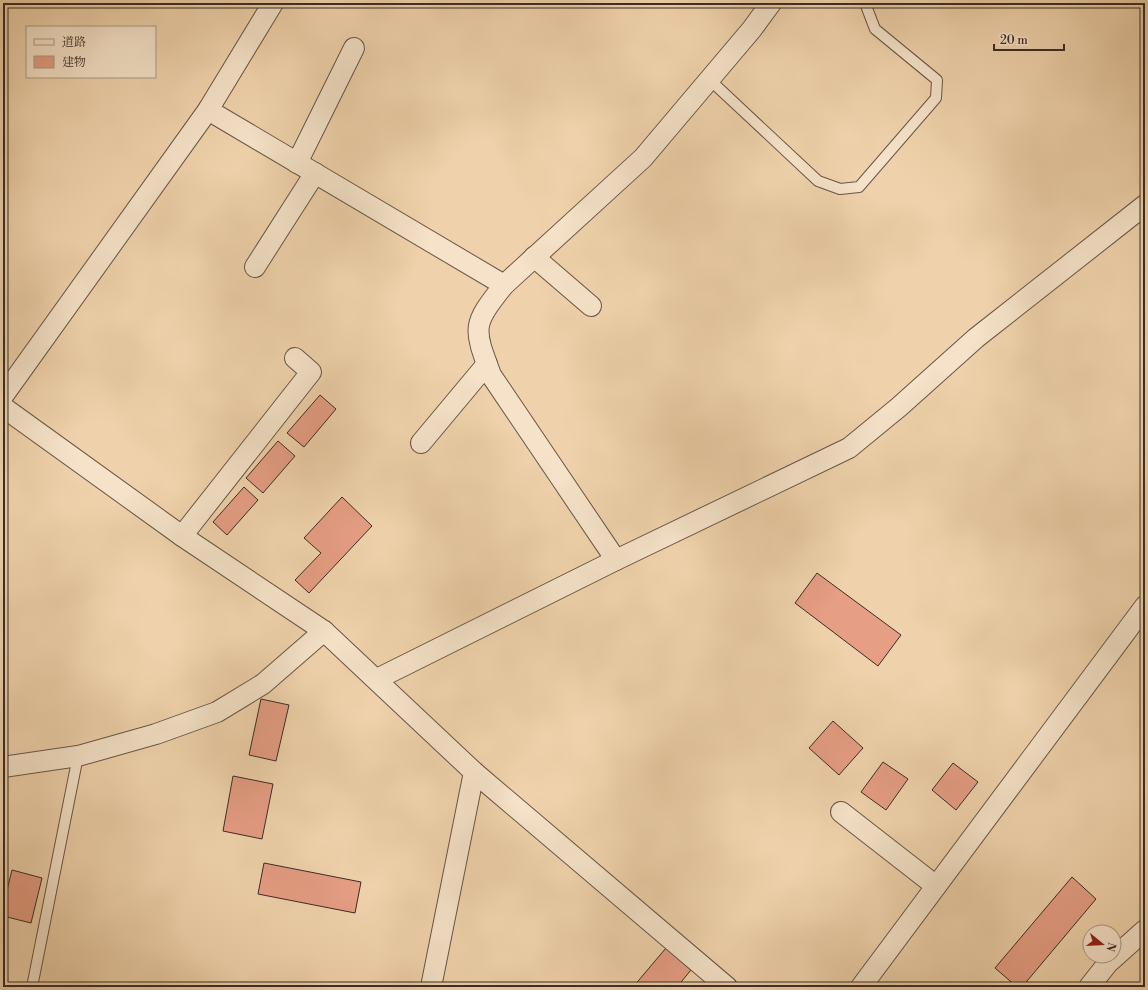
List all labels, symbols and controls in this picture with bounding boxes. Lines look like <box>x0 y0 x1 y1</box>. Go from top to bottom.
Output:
legend <box>26 26 156 78</box>
scale bar <box>994 26 1064 52</box>
text: 20 m <box>1000 33 1028 48</box>
text: 道路 <box>62 35 86 50</box>
text: 建物 <box>62 55 86 70</box>
north arrow <box>1082 924 1122 964</box>
text: N <box>1102 940 1119 953</box>

